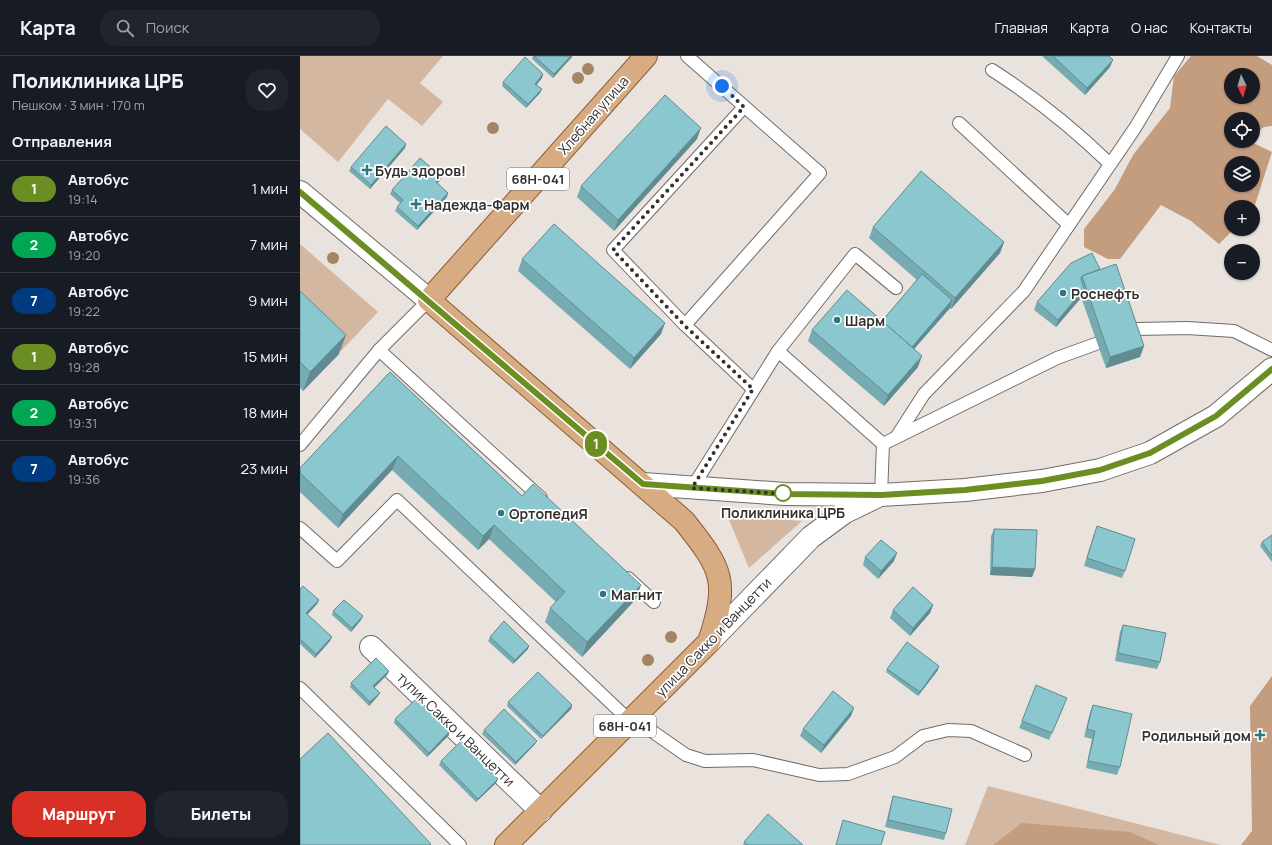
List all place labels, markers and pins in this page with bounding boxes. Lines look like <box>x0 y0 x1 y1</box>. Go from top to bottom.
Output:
place label: Будь здоров! <box>375 161 466 180</box>
marker: Будь здоров! <box>362 165 372 175</box>
place label: Надежда-Фарм <box>424 195 530 214</box>
marker: Надежда-Фарм <box>411 199 421 209</box>
place label: Роснефть <box>1071 284 1140 303</box>
marker: Роснефть <box>1058 288 1068 298</box>
place label: Шарм <box>845 311 885 330</box>
marker: Шарм <box>832 315 842 325</box>
marker: Поликлиника ЦРБ <box>774 484 792 502</box>
place label: Поликлиника ЦРБ <box>721 503 845 522</box>
place label: ОртопедиЯ <box>509 504 588 523</box>
marker: ОртопедиЯ <box>496 508 506 518</box>
place label: Магнит <box>611 585 663 604</box>
marker: Магнит <box>598 589 608 599</box>
place label: Родильный дом <box>1142 726 1251 745</box>
marker: Родильный дом <box>1254 729 1266 741</box>

